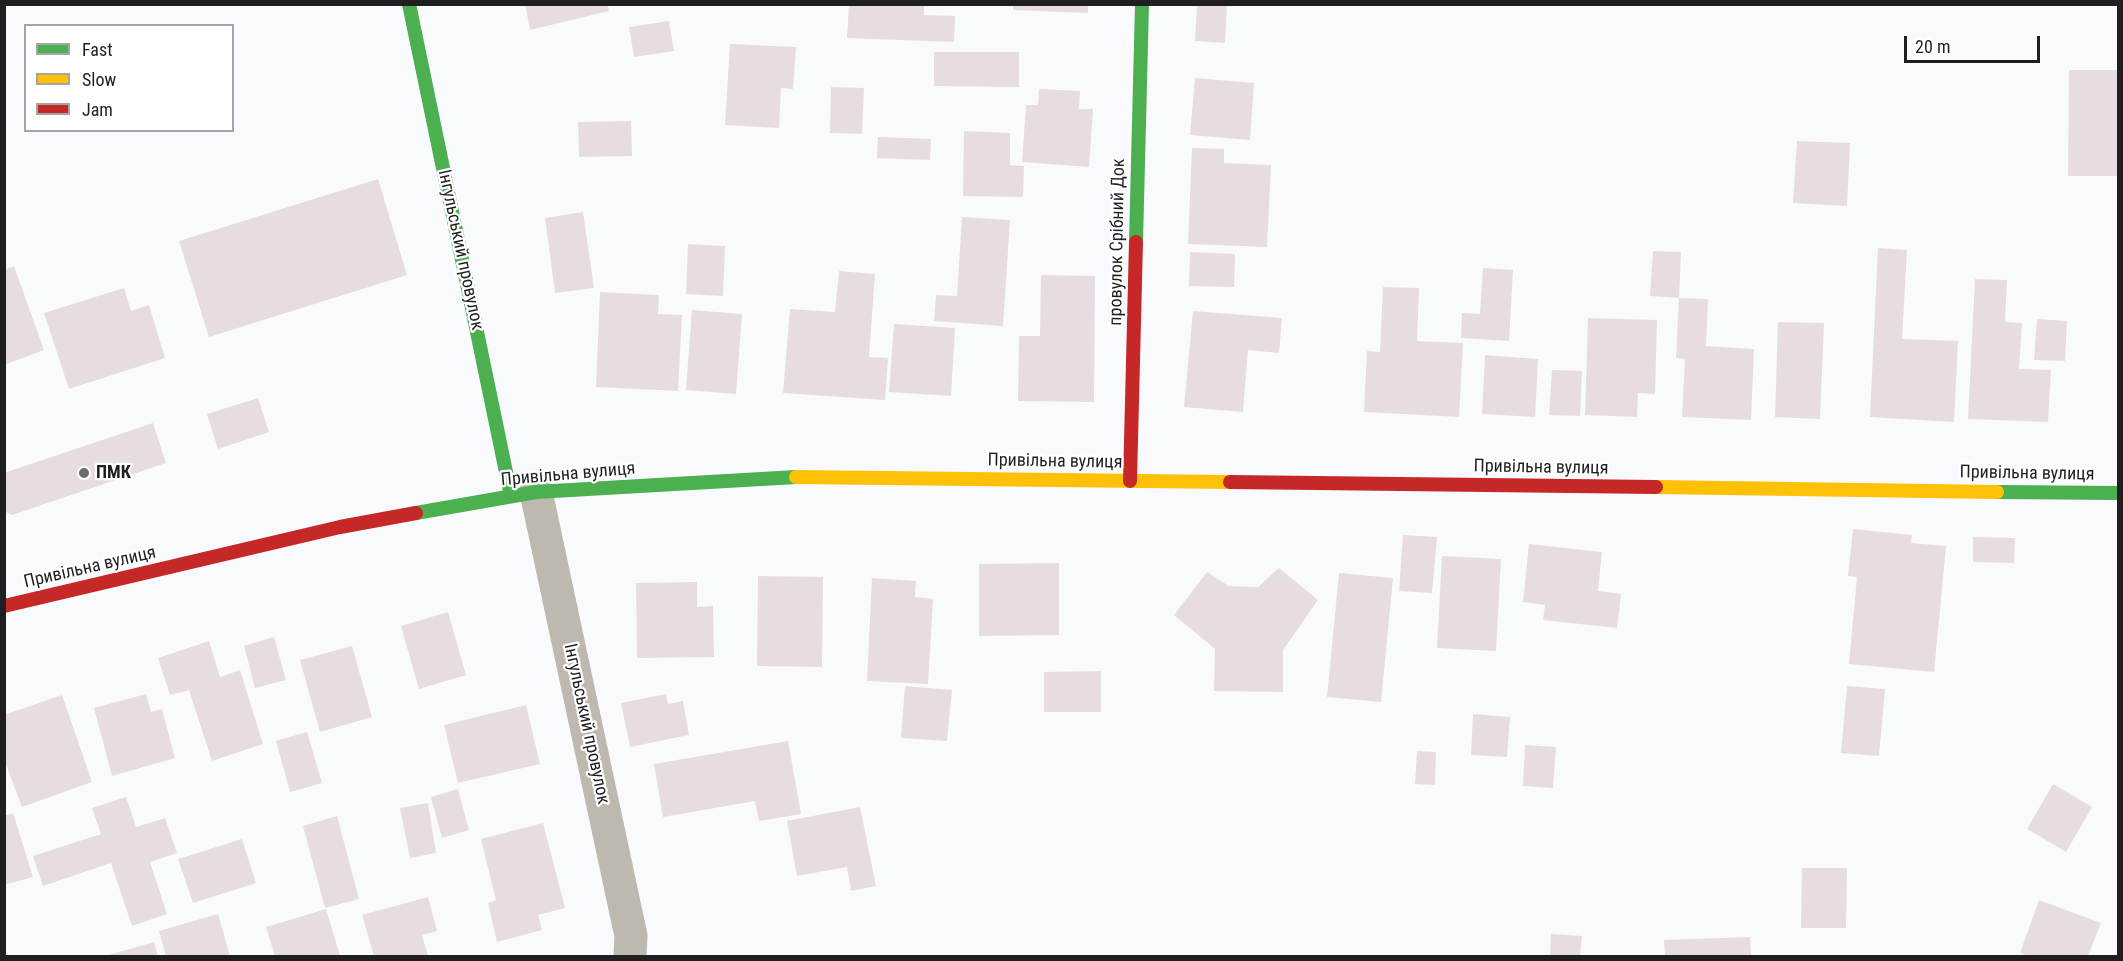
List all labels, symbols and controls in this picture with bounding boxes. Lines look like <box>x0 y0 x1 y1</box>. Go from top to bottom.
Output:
legend <box>24 24 234 132</box>
scale bar <box>1907 24 2044 62</box>
text: 20 m <box>1915 36 1950 57</box>
text: Fast <box>82 39 113 60</box>
text: Slow <box>82 69 116 90</box>
text: Jam <box>82 99 113 120</box>
street label: провулок Срібний Док <box>1106 158 1130 326</box>
street label: Інгульський провулок <box>432 168 488 332</box>
street label: Привільна вулиця <box>987 450 1123 474</box>
street label: Привільна вулиця <box>1473 456 1609 480</box>
street label: Привільна вулиця <box>500 458 636 492</box>
place label: ПМК <box>96 462 131 484</box>
street label: Привільна вулиця <box>1959 462 2095 486</box>
marker: ПМК <box>77 466 91 480</box>
street label: Привільна вулиця <box>22 542 158 594</box>
street label: Інгульський провулок <box>558 642 614 806</box>

